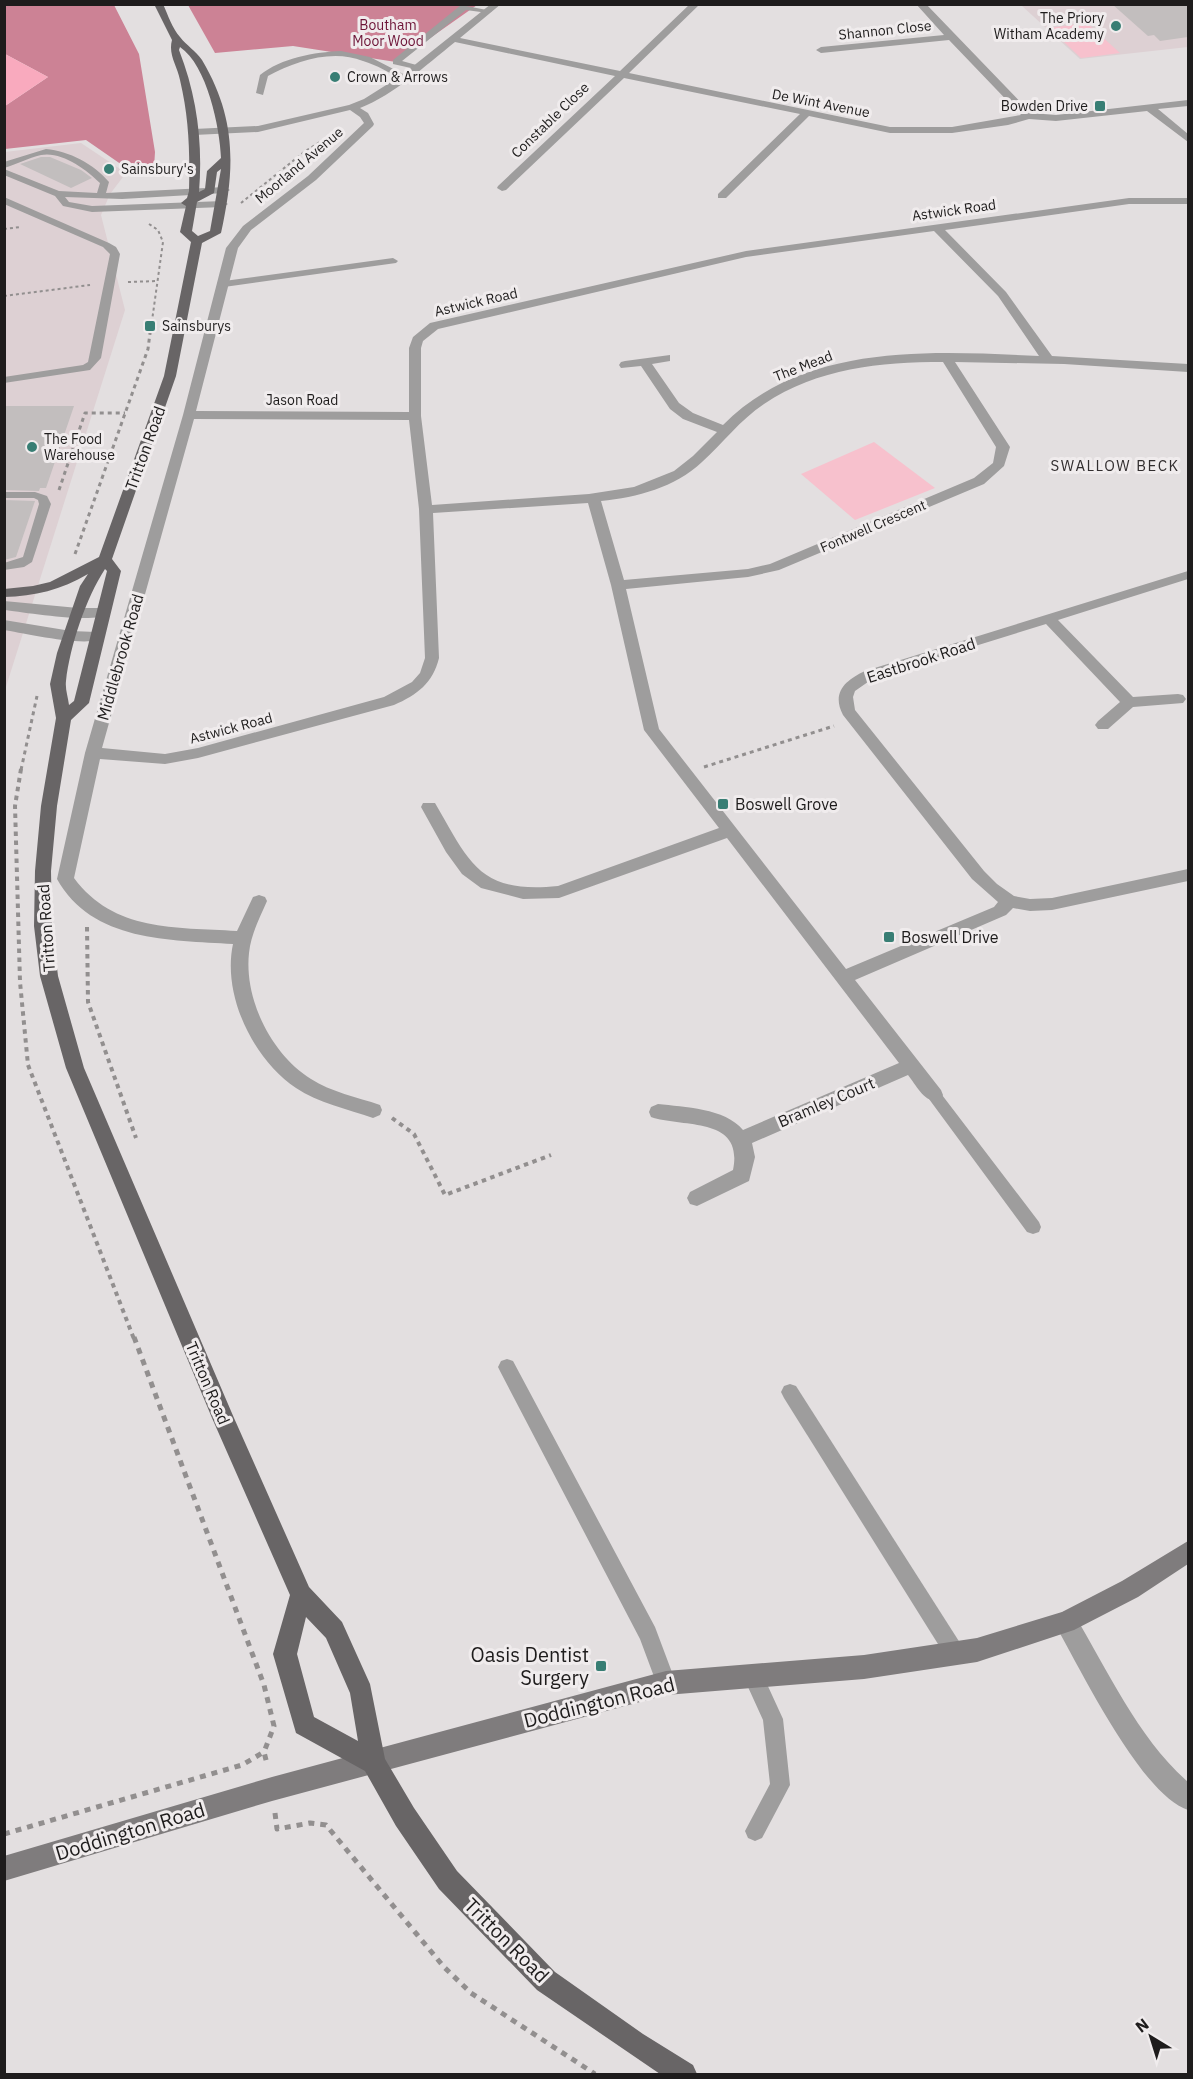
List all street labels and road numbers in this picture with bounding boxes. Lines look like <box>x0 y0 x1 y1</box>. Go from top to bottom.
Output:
street label: Shannon Close <box>838 16 933 44</box>
street label: Constable Close <box>507 78 593 162</box>
street label: De Wint Avenue <box>771 85 872 121</box>
street label: Moorland Avenue <box>251 123 347 207</box>
street label: Astwick Road <box>911 195 997 225</box>
street label: Astwick Road <box>433 284 519 320</box>
street label: The Mead <box>771 347 835 385</box>
street label: Jason Road <box>266 391 338 409</box>
street label: Tritton Road <box>121 403 169 493</box>
street label: Fontwell Crescent <box>817 496 929 556</box>
street label: Middlebrook Road <box>92 591 148 723</box>
street label: Eastbrook Road <box>864 633 978 687</box>
street label: Astwick Road <box>188 708 274 748</box>
street label: Tritton Road <box>33 883 59 973</box>
street label: Bramley Court <box>775 1073 877 1131</box>
street label: Tritton Road <box>182 1339 234 1427</box>
street label: Doddington Road <box>521 1670 677 1734</box>
street label: Doddington Road <box>52 1795 208 1867</box>
street label: Tritton Road <box>459 1892 555 1988</box>

